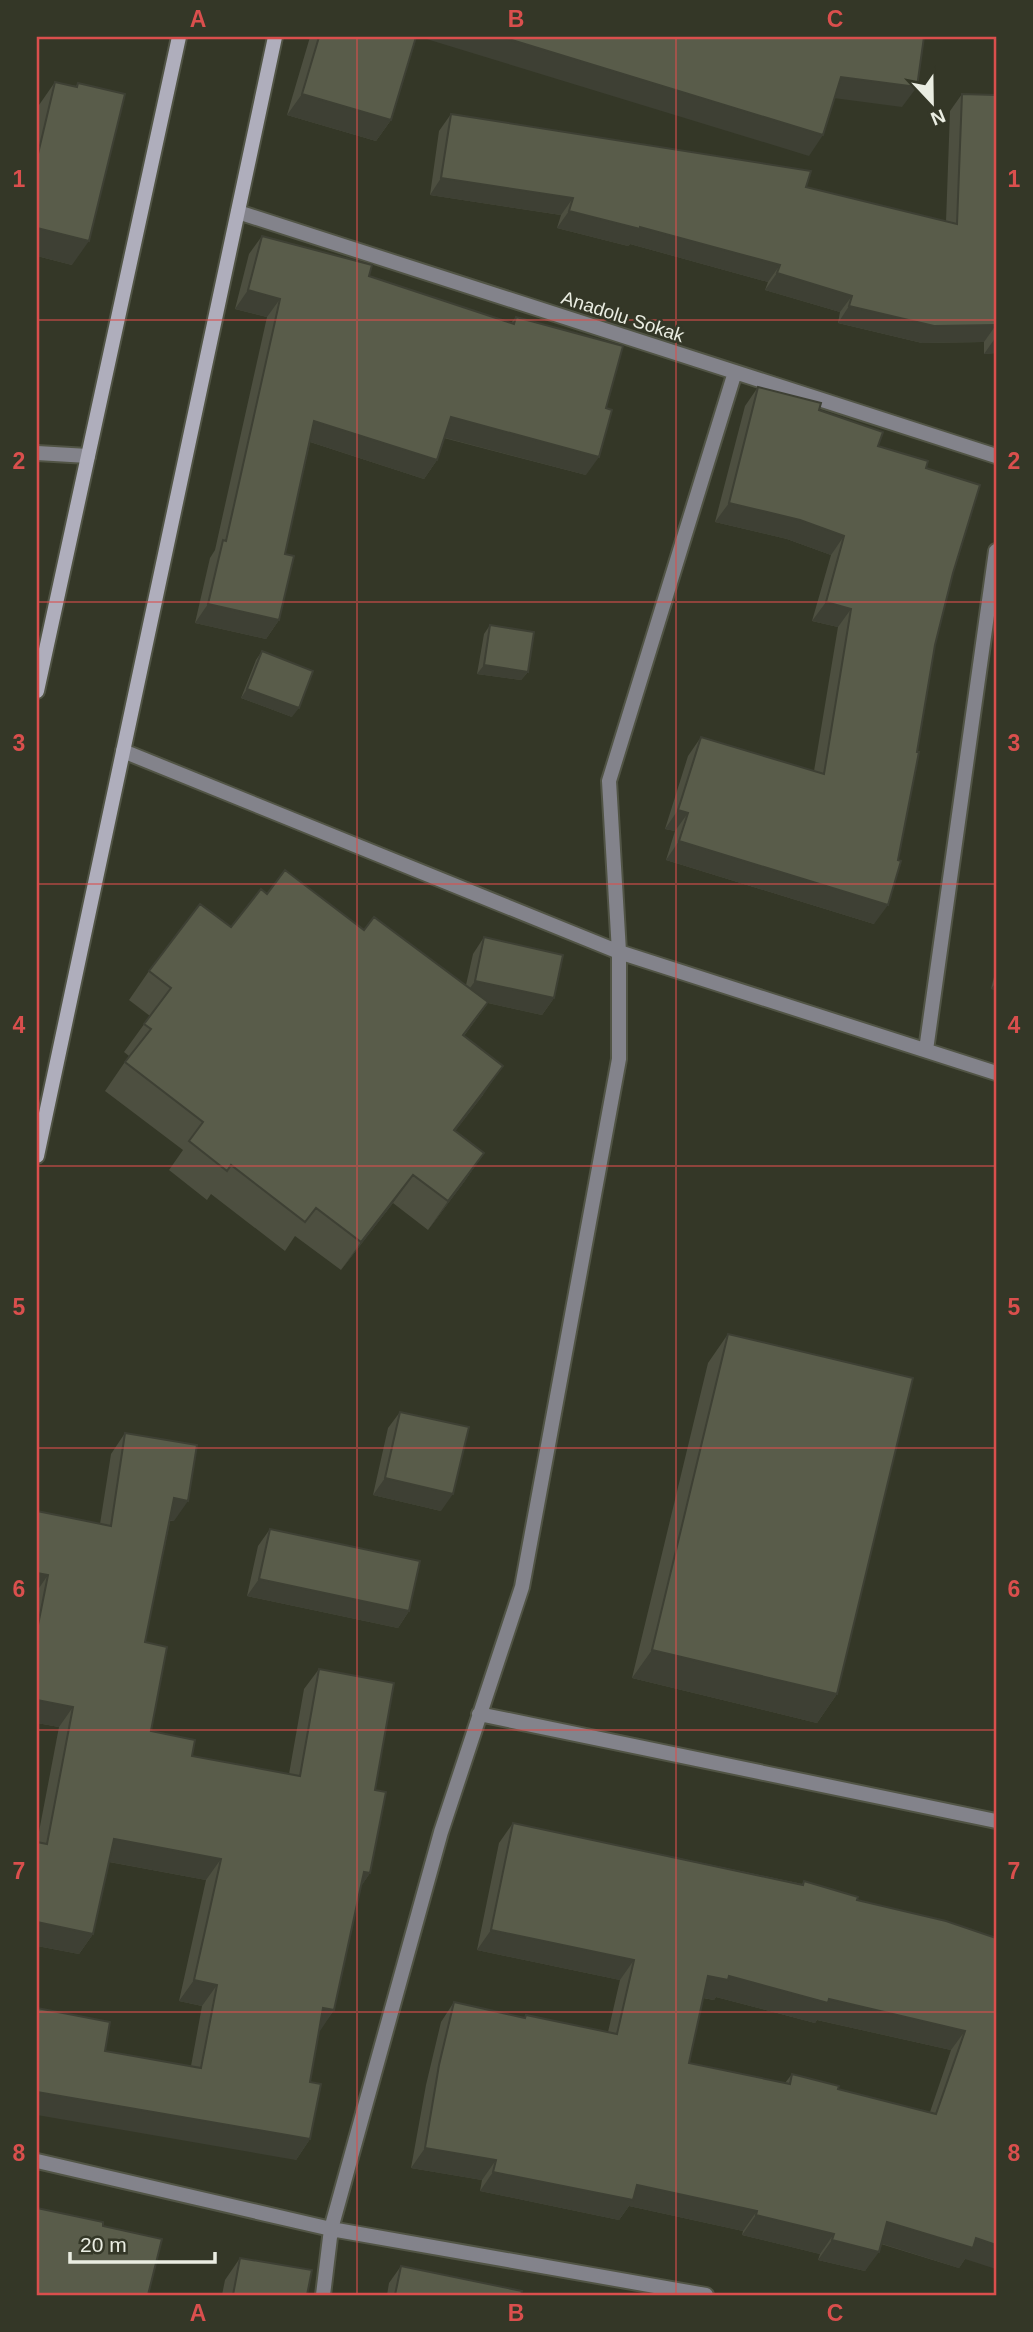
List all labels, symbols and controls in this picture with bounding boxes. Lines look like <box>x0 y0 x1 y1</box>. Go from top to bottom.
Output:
text: A <box>190 6 206 32</box>
text: B <box>508 6 524 32</box>
text: C <box>827 6 843 32</box>
north arrow <box>897 66 967 136</box>
text: N <box>928 105 948 130</box>
text: 1 <box>13 166 26 192</box>
text: 1 <box>1008 166 1021 192</box>
street label: Anadolu Sokak <box>559 287 687 346</box>
text: 2 <box>13 448 25 474</box>
text: 2 <box>1008 448 1020 474</box>
text: 3 <box>13 730 25 756</box>
text: 3 <box>1008 730 1020 756</box>
text: 4 <box>13 1012 26 1038</box>
text: 4 <box>1008 1012 1021 1038</box>
text: 5 <box>13 1294 26 1320</box>
text: 5 <box>1008 1294 1021 1320</box>
text: 6 <box>13 1576 25 1602</box>
text: 6 <box>1008 1576 1020 1602</box>
text: 7 <box>13 1858 25 1884</box>
text: 7 <box>1008 1858 1020 1884</box>
text: 8 <box>13 2140 26 2166</box>
text: 8 <box>1008 2140 1021 2166</box>
scale bar <box>70 2220 215 2264</box>
text: 20 m <box>80 2233 127 2256</box>
text: A <box>190 2300 206 2326</box>
text: B <box>508 2300 524 2326</box>
text: C <box>827 2300 843 2326</box>

